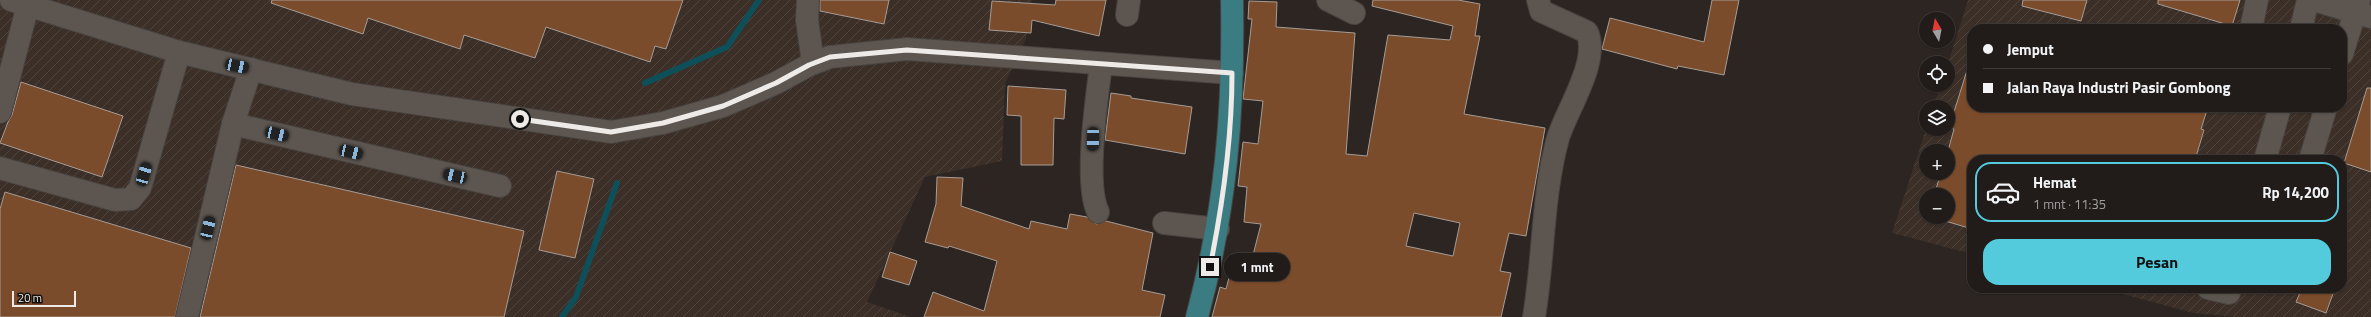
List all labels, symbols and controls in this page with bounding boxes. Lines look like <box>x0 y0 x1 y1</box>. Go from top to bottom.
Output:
north arrow <box>1919 12 1955 48</box>
map controls <box>1919 12 1955 224</box>
text: Jemput <box>2007 38 2054 61</box>
button: locate <box>1919 56 1955 92</box>
car <box>224 58 250 74</box>
text: Jalan Raya Industri Pasir Gombong <box>2007 76 2230 99</box>
button: layers <box>1919 100 1955 136</box>
route start <box>511 110 529 128</box>
car <box>264 125 290 143</box>
car <box>1087 127 1099 151</box>
car <box>338 143 364 161</box>
button: + <box>1919 144 1955 180</box>
car <box>135 161 153 187</box>
car <box>442 167 468 185</box>
text: Hemat <box>2033 171 2076 194</box>
icon: car <box>1985 174 2021 210</box>
text: Rp 14,200 <box>2262 181 2329 204</box>
button: − <box>1919 188 1955 224</box>
text: 1 mnt · 11:35 <box>2033 194 2106 214</box>
car <box>199 215 217 241</box>
button: Pesan <box>1983 239 2331 285</box>
callout: 1 mnt <box>1224 253 1290 281</box>
text: 1 mnt <box>1241 257 1273 277</box>
route end <box>1201 258 1219 276</box>
scale bar <box>12 289 76 308</box>
text: 20 m <box>18 290 42 306</box>

